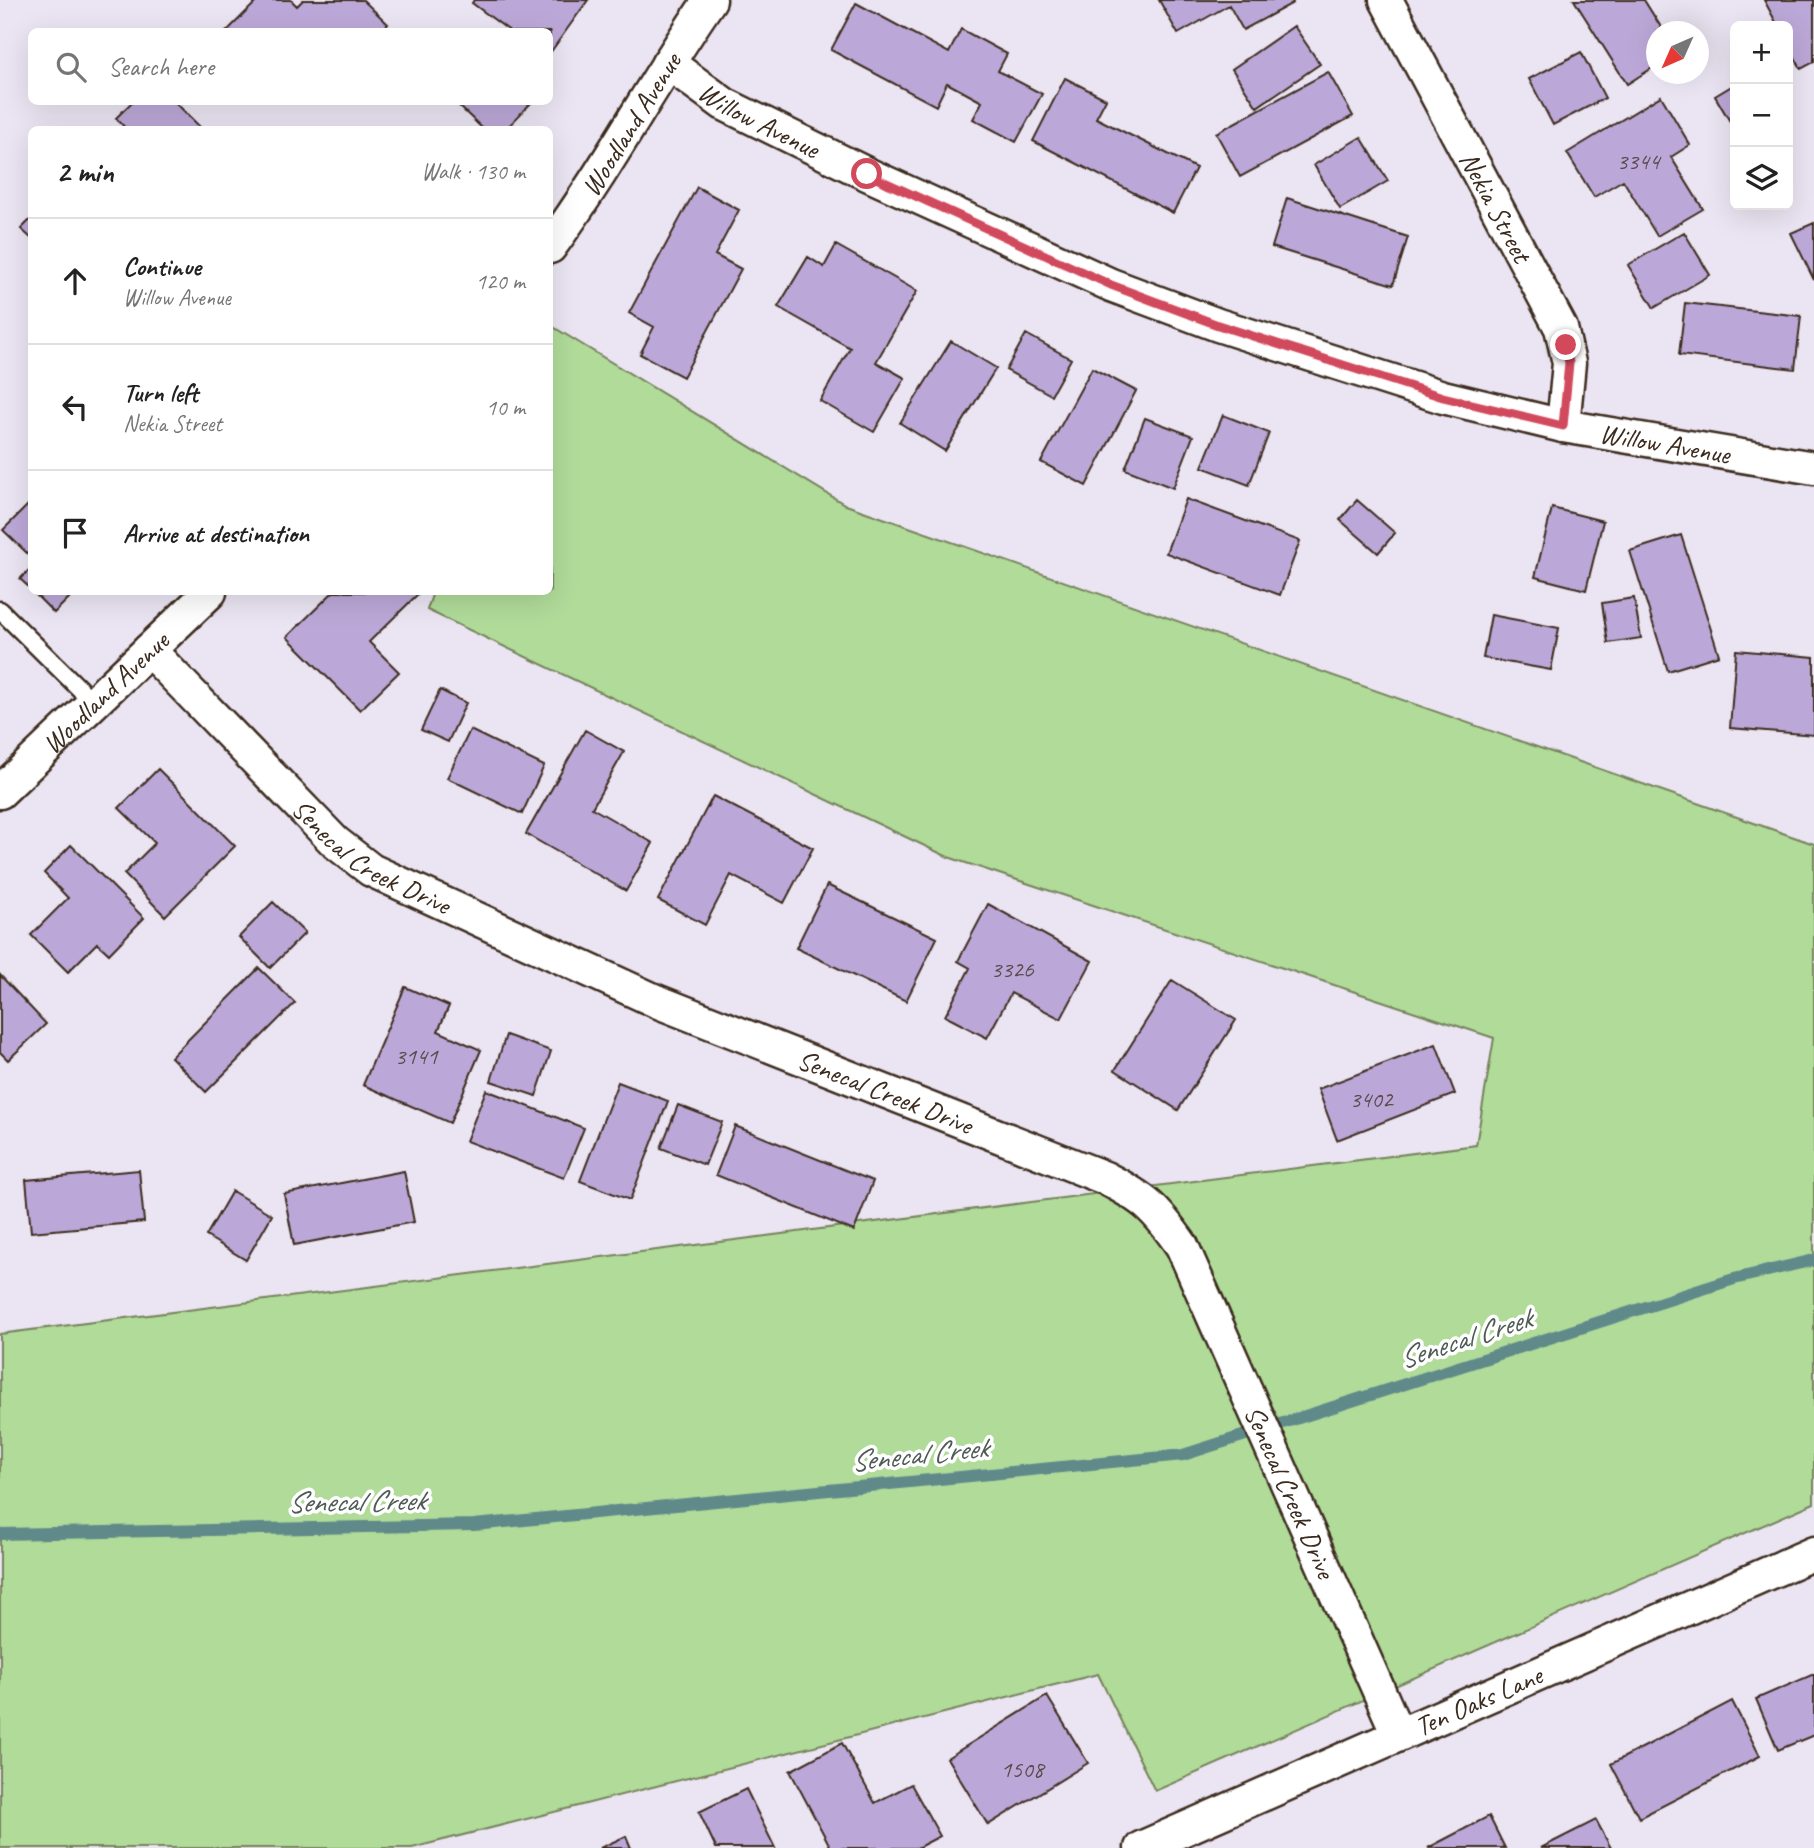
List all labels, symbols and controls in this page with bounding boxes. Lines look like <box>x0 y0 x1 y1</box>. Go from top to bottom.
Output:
north arrow <box>1646 21 1709 84</box>
map controls <box>1730 21 1793 210</box>
button: + <box>1730 21 1793 84</box>
search box <box>28 28 553 105</box>
street label: Woodland Avenue <box>573 44 689 202</box>
icon: search <box>52 48 90 86</box>
text: Search here <box>108 50 214 83</box>
street label: Willow Avenue <box>692 74 827 166</box>
button: − <box>1730 84 1793 147</box>
street label: Nekia Street <box>1452 145 1541 270</box>
house number: 3344 <box>1616 146 1662 176</box>
button: layers <box>1730 147 1793 210</box>
text: 2 min <box>56 153 113 191</box>
text: Walk · 130 m <box>421 157 525 186</box>
route start <box>851 158 882 189</box>
text: Continue <box>123 250 201 283</box>
icon: ahead <box>56 262 94 300</box>
text: 120 m <box>476 267 525 296</box>
text: Willow Avenue <box>123 283 231 312</box>
route end <box>1550 329 1581 360</box>
text: Turn left <box>123 376 198 409</box>
icon: left <box>56 388 94 426</box>
text: 10 m <box>486 393 525 422</box>
text: Nekia Street <box>123 409 222 438</box>
street label: Willow Avenue <box>1597 415 1734 471</box>
icon: arrive <box>56 514 94 552</box>
text: Arrive at destination <box>123 517 309 550</box>
street label: Woodland Avenue <box>34 622 177 761</box>
street label: Senecal Creek Drive <box>285 791 458 922</box>
house number: 3326 <box>990 954 1035 984</box>
house number: 3141 <box>394 1041 439 1071</box>
street label: Senecal Creek Drive <box>793 1041 980 1142</box>
house number: 3402 <box>1349 1084 1395 1114</box>
water label: Senecal Creek <box>1394 1297 1541 1377</box>
street label: Senecal Creek Drive <box>1237 1400 1345 1585</box>
water label: Senecal Creek <box>849 1427 994 1480</box>
water label: Senecal Creek <box>287 1481 430 1521</box>
street label: Ten Oaks Lane <box>1409 1656 1549 1744</box>
house number: 1508 <box>1000 1754 1046 1784</box>

